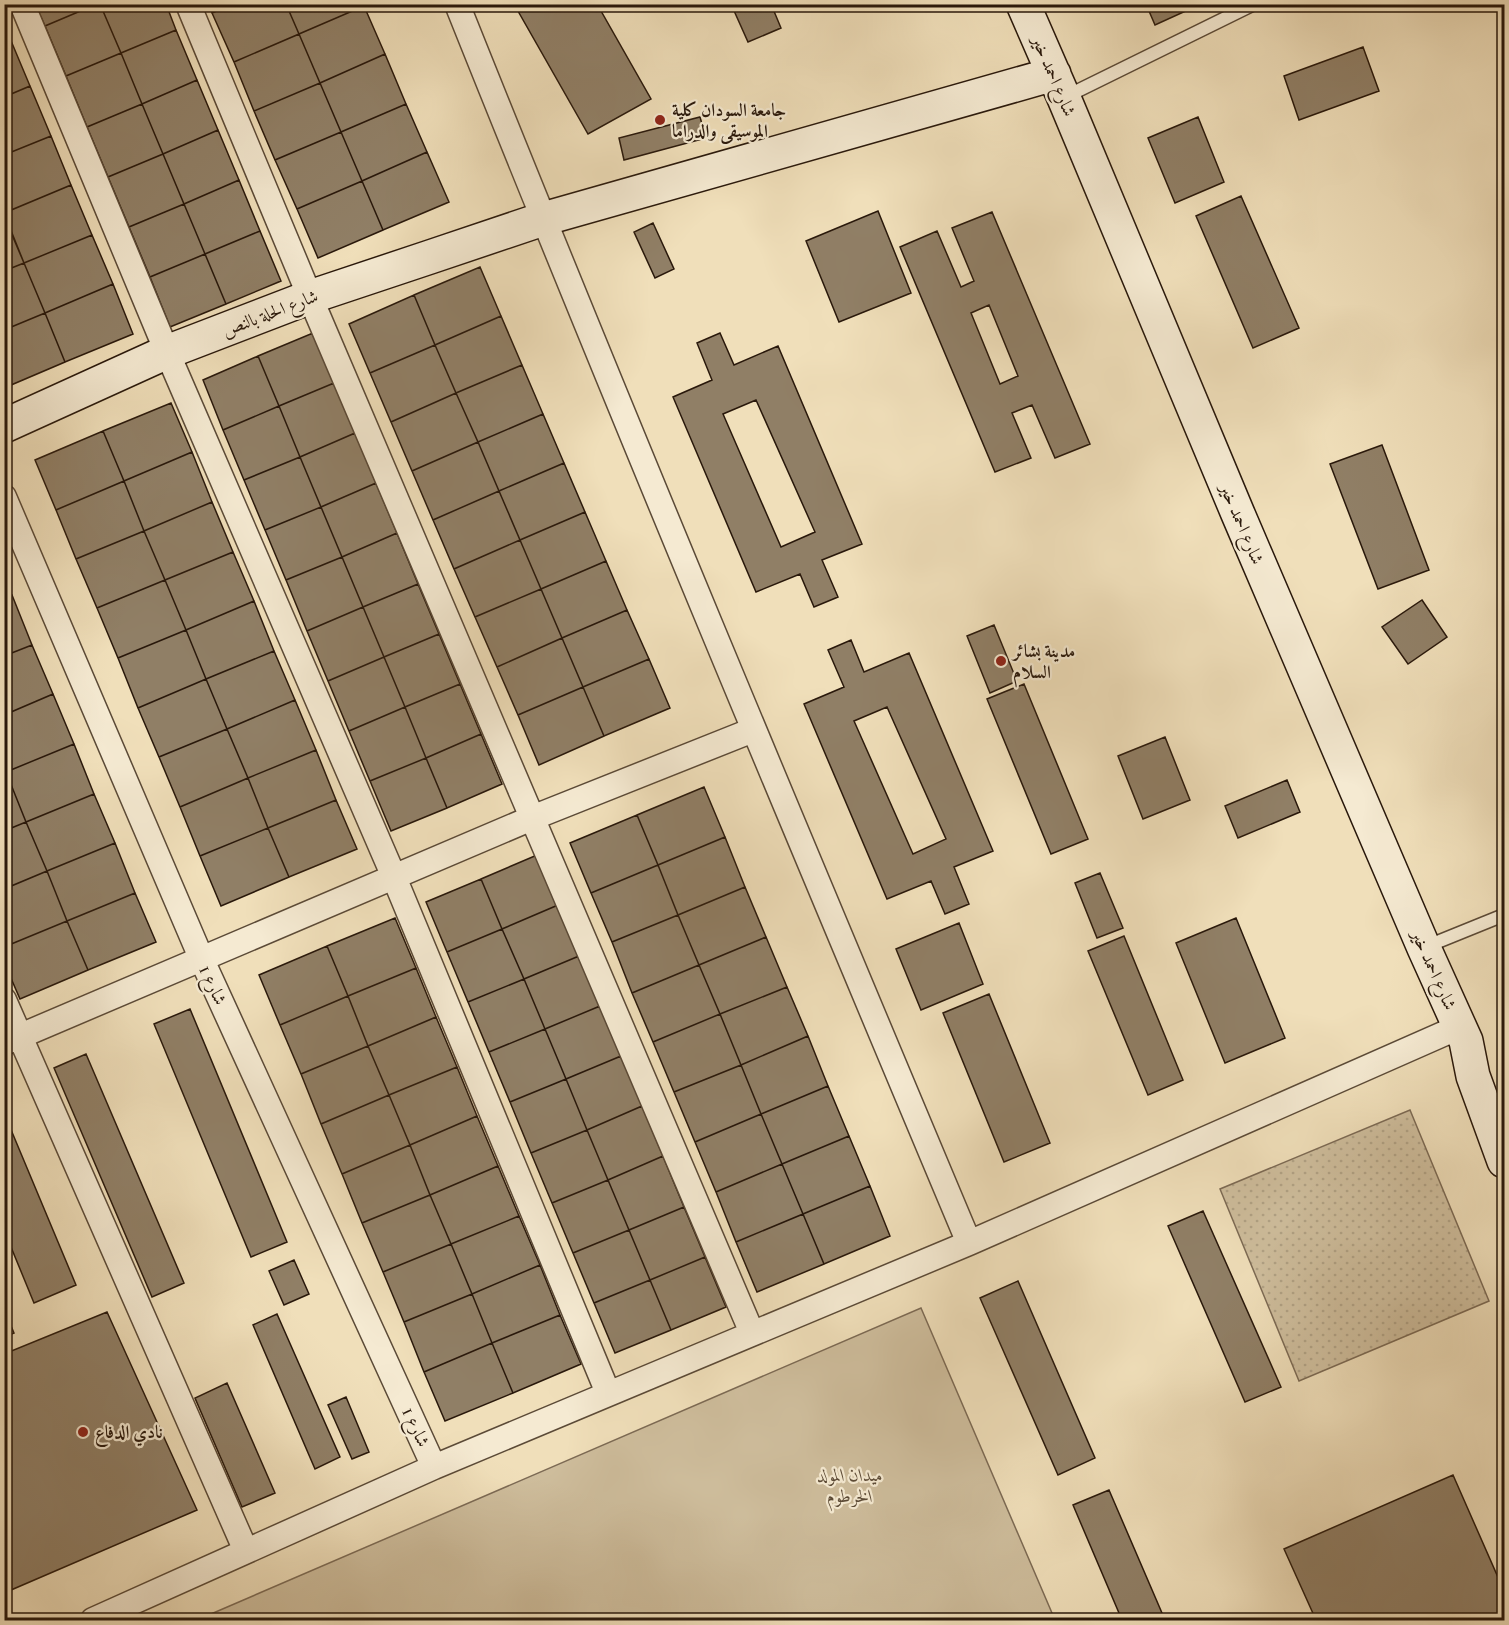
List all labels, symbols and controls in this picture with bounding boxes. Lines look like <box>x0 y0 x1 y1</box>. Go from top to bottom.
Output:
street label: شارع احمد خير <box>1023 31 1080 121</box>
place label: جامعة السودان كلية الموسيقى والدراما <box>672 100 786 145</box>
marker: جامعة السودان كلية الموسيقى والدراما <box>653 113 667 127</box>
street label: شارع الحلة بالنص <box>219 286 323 345</box>
street label: شارع احمد خير <box>1211 479 1268 569</box>
place label: مدينة بشائر السلام <box>1011 641 1075 688</box>
marker: مدينة بشائر السلام <box>994 654 1008 668</box>
street label: شارع احمد خير <box>1402 925 1460 1015</box>
street label: شارع 1 <box>191 962 231 1010</box>
street label: شارع 1 <box>394 1404 434 1452</box>
place label: نادي الدفاع <box>95 1422 163 1447</box>
marker: نادي الدفاع <box>76 1425 90 1439</box>
park label: ميدان المولد الخرطوم <box>817 1465 883 1512</box>

